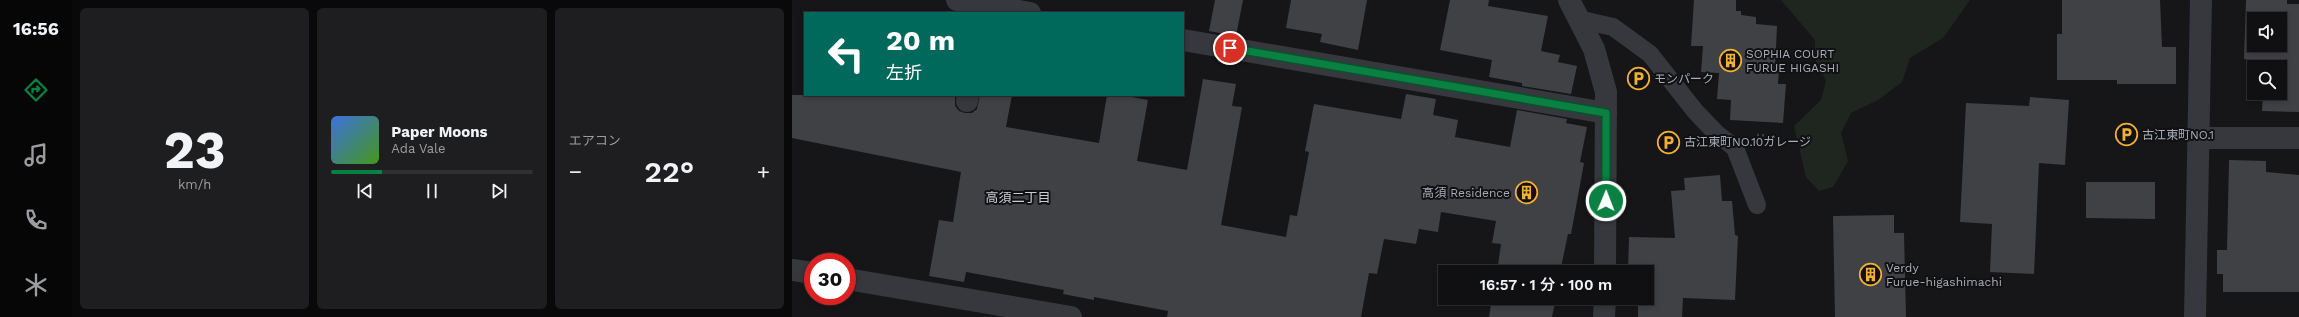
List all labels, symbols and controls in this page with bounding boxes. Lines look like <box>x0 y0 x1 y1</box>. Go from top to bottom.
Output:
map controls <box>2247 12 2287 100</box>
button: sound <box>2247 12 2287 52</box>
text: 16:56 <box>13 18 59 39</box>
text: 20 m <box>886 24 955 57</box>
icon: left <box>820 28 872 80</box>
pin <box>1213 31 1247 65</box>
icon: arrive <box>1219 37 1241 59</box>
place label: SOPHIA COURT FURUE HIGASHI <box>1746 47 1839 75</box>
building icon: SOPHIA COURT FURUE HIGASHI <box>1718 48 1744 74</box>
button: search <box>2247 60 2287 100</box>
text: 左折 <box>886 62 922 83</box>
parking icon: モンパーク <box>1625 66 1651 92</box>
place label: モンパーク <box>1654 72 1714 86</box>
icon: directions <box>22 76 50 104</box>
text: 23 <box>164 120 226 181</box>
parking icon: 古江東町NO.1 <box>2113 122 2139 148</box>
text: Paper Moons <box>391 123 488 141</box>
place label: 古江東町NO.1 <box>2142 128 2214 142</box>
parking icon: 古江東町NO.10ガレージ <box>1655 129 1681 155</box>
text: エアコン <box>569 133 621 148</box>
place label: 古江東町NO.10ガレージ <box>1684 135 1811 149</box>
icon: music <box>22 141 50 169</box>
text: Ada Vale <box>391 141 445 156</box>
text: 22° <box>644 154 694 189</box>
text: − <box>569 159 582 184</box>
text: + <box>757 159 770 184</box>
text: km/h <box>178 177 211 192</box>
icon: previous <box>354 180 376 202</box>
icon: pause <box>421 180 443 202</box>
icon: next <box>488 180 510 202</box>
building icon: 高須 Residence <box>1513 180 1539 206</box>
position arrow <box>1585 180 1627 222</box>
place label: 高須 Residence <box>1422 186 1510 200</box>
district label: 高須二丁目 <box>985 190 1051 205</box>
icon: phone <box>22 206 50 234</box>
speed limit sign: 30 <box>804 253 856 305</box>
place label: Verdy Furue-higashimachi <box>1886 261 2002 289</box>
building icon: Verdy Furue-higashimachi <box>1857 262 1883 288</box>
icon: climate <box>22 271 50 299</box>
text: 16:57 · 1 分 · 100 m <box>1480 276 1612 294</box>

